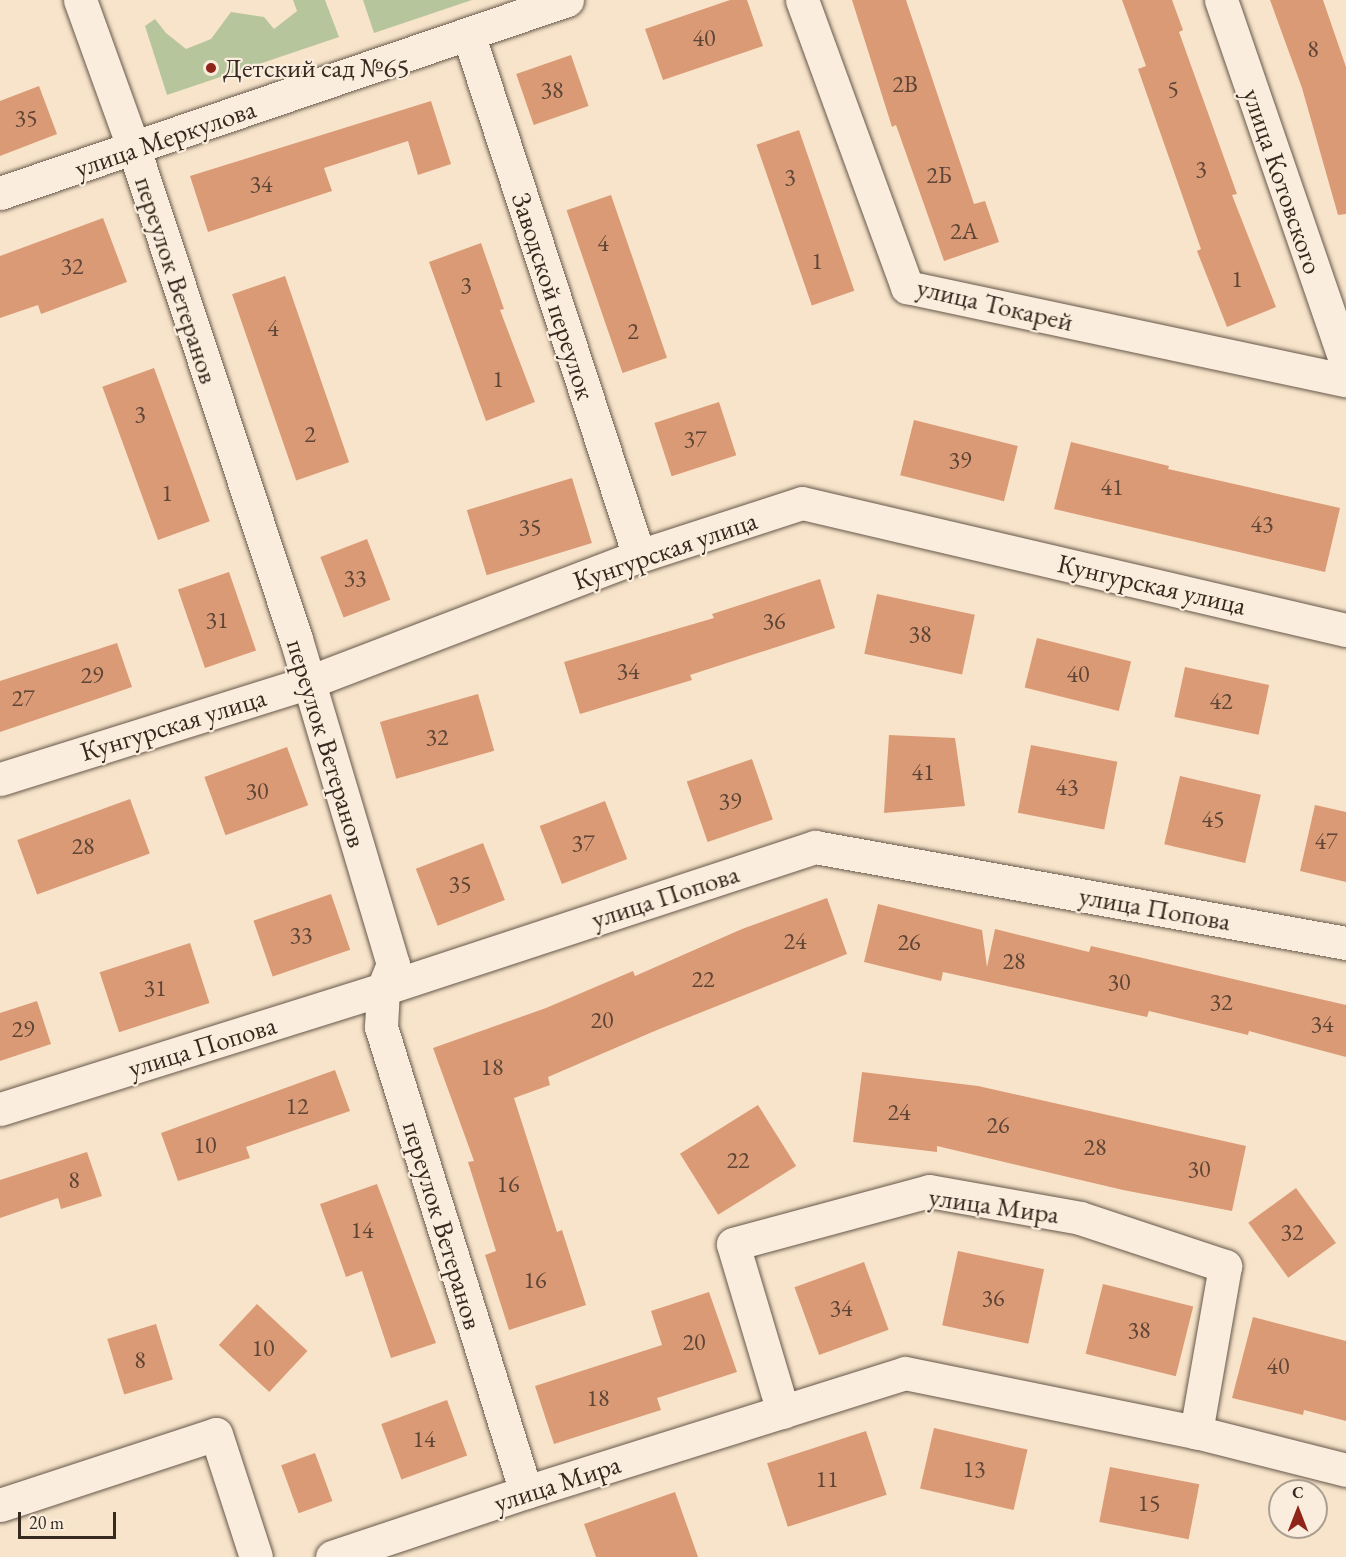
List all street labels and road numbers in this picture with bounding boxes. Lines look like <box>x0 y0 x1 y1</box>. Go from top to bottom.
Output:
street label: улица Котовского <box>1236 84 1330 278</box>
street label: улица Меркулова <box>70 92 260 184</box>
street label: переулок Ветеранов <box>128 172 226 388</box>
street label: Заводской переулок <box>505 188 603 404</box>
street label: улица Токарей <box>914 270 1076 338</box>
street label: Кунгурская улица <box>569 503 761 597</box>
street label: Кунгурская улица <box>1055 547 1249 621</box>
street label: переулок Ветеранов <box>280 635 374 851</box>
street label: Кунгурская улица <box>76 680 270 768</box>
street label: улица Попова <box>587 857 743 935</box>
street label: улица Попова <box>1077 879 1233 937</box>
street label: улица Попова <box>124 1008 280 1084</box>
street label: переулок Ветеранов <box>396 1117 490 1333</box>
street label: улица Мира <box>927 1180 1061 1230</box>
street label: улица Мира <box>490 1447 624 1519</box>

